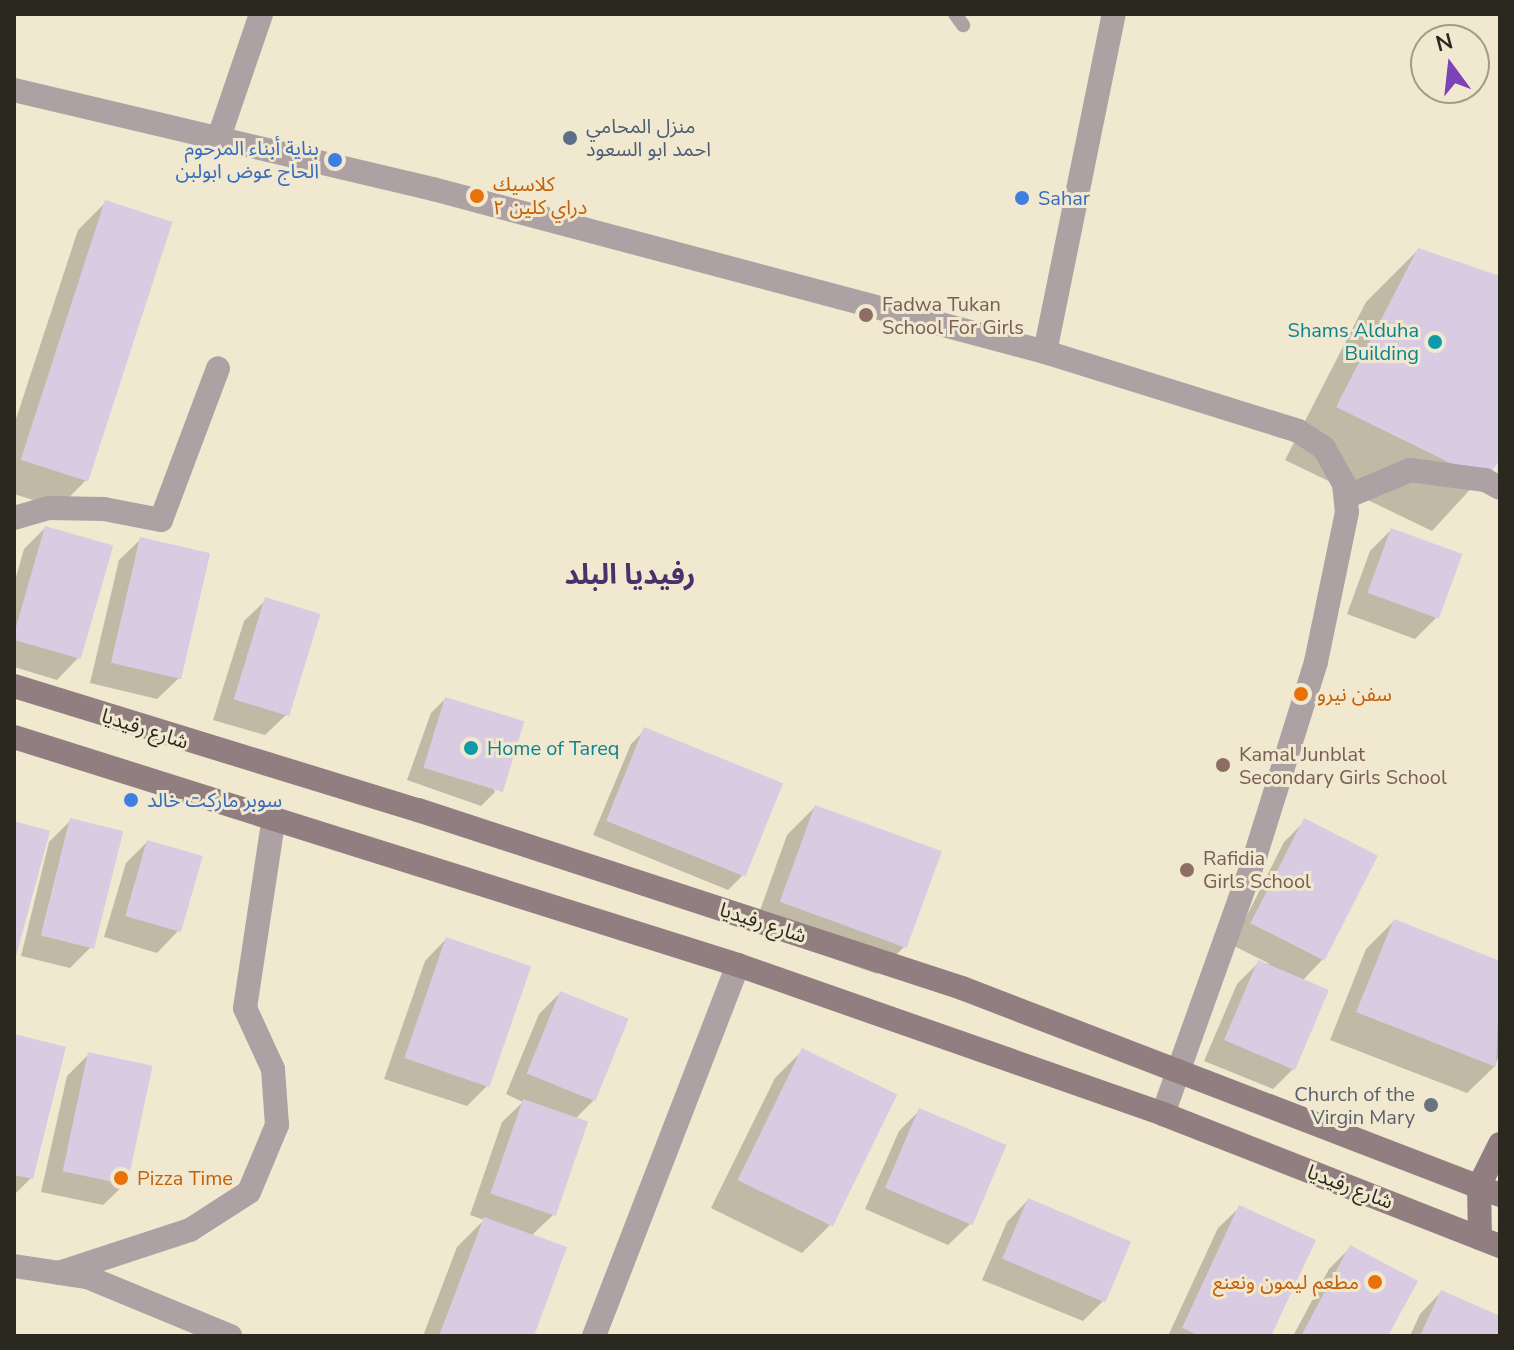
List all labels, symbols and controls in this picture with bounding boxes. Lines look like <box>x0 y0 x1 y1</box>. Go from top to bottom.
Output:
north arrow <box>1410 24 1490 104</box>
text: N <box>1432 26 1456 59</box>
place label: منزل المحامي احمد ابو السعود <box>586 114 711 161</box>
marker: منزل المحامي احمد ابو السعود <box>561 129 579 147</box>
place label: بناية أبناء المرحوم الحاج عوض ابولبن <box>176 136 319 183</box>
marker: بناية أبناء المرحوم الحاج عوض ابولبن <box>326 151 344 169</box>
place label: كلاسيك دراي كلين ٢ <box>493 172 587 219</box>
place label: Sahar <box>1038 186 1090 210</box>
marker: كلاسيك دراي كلين ٢ <box>468 187 486 205</box>
marker: Sahar <box>1013 189 1031 207</box>
place label: Fadwa Tukan School For Girls <box>882 292 1024 339</box>
marker: Fadwa Tukan School For Girls <box>857 306 875 324</box>
place label: Shams Alduha Building <box>1288 318 1419 365</box>
marker: Shams Alduha Building <box>1426 333 1444 351</box>
district label: رفيديا البلد <box>564 558 696 592</box>
place label: سفن نيرو <box>1317 682 1392 706</box>
marker: سفن نيرو <box>1292 685 1310 703</box>
street label: شارع رفيديا <box>99 704 191 754</box>
place label: Home of Tareq <box>487 736 620 760</box>
marker: Home of Tareq <box>462 739 480 757</box>
place label: Kamal Junblat Secondary Girls School <box>1239 742 1447 789</box>
marker: Kamal Junblat Secondary Girls School <box>1214 756 1232 774</box>
place label: سوبر مارکت خالد <box>147 788 282 812</box>
marker: سوبر مارکت خالد <box>122 791 140 809</box>
place label: Rafidia Girls School <box>1203 846 1311 893</box>
marker: Rafidia Girls School <box>1178 861 1196 879</box>
street label: شارع رفيديا <box>717 898 809 948</box>
place label: Church of the Virgin Mary <box>1294 1082 1415 1129</box>
marker: Church of the Virgin Mary <box>1422 1096 1440 1114</box>
street label: شارع رفيديا <box>1304 1160 1396 1214</box>
place label: Pizza Time <box>137 1166 233 1190</box>
marker: Pizza Time <box>112 1169 130 1187</box>
place label: مطعم ليمون ونعنع <box>1213 1270 1359 1294</box>
marker: مطعم ليمون ونعنع <box>1366 1273 1384 1291</box>

